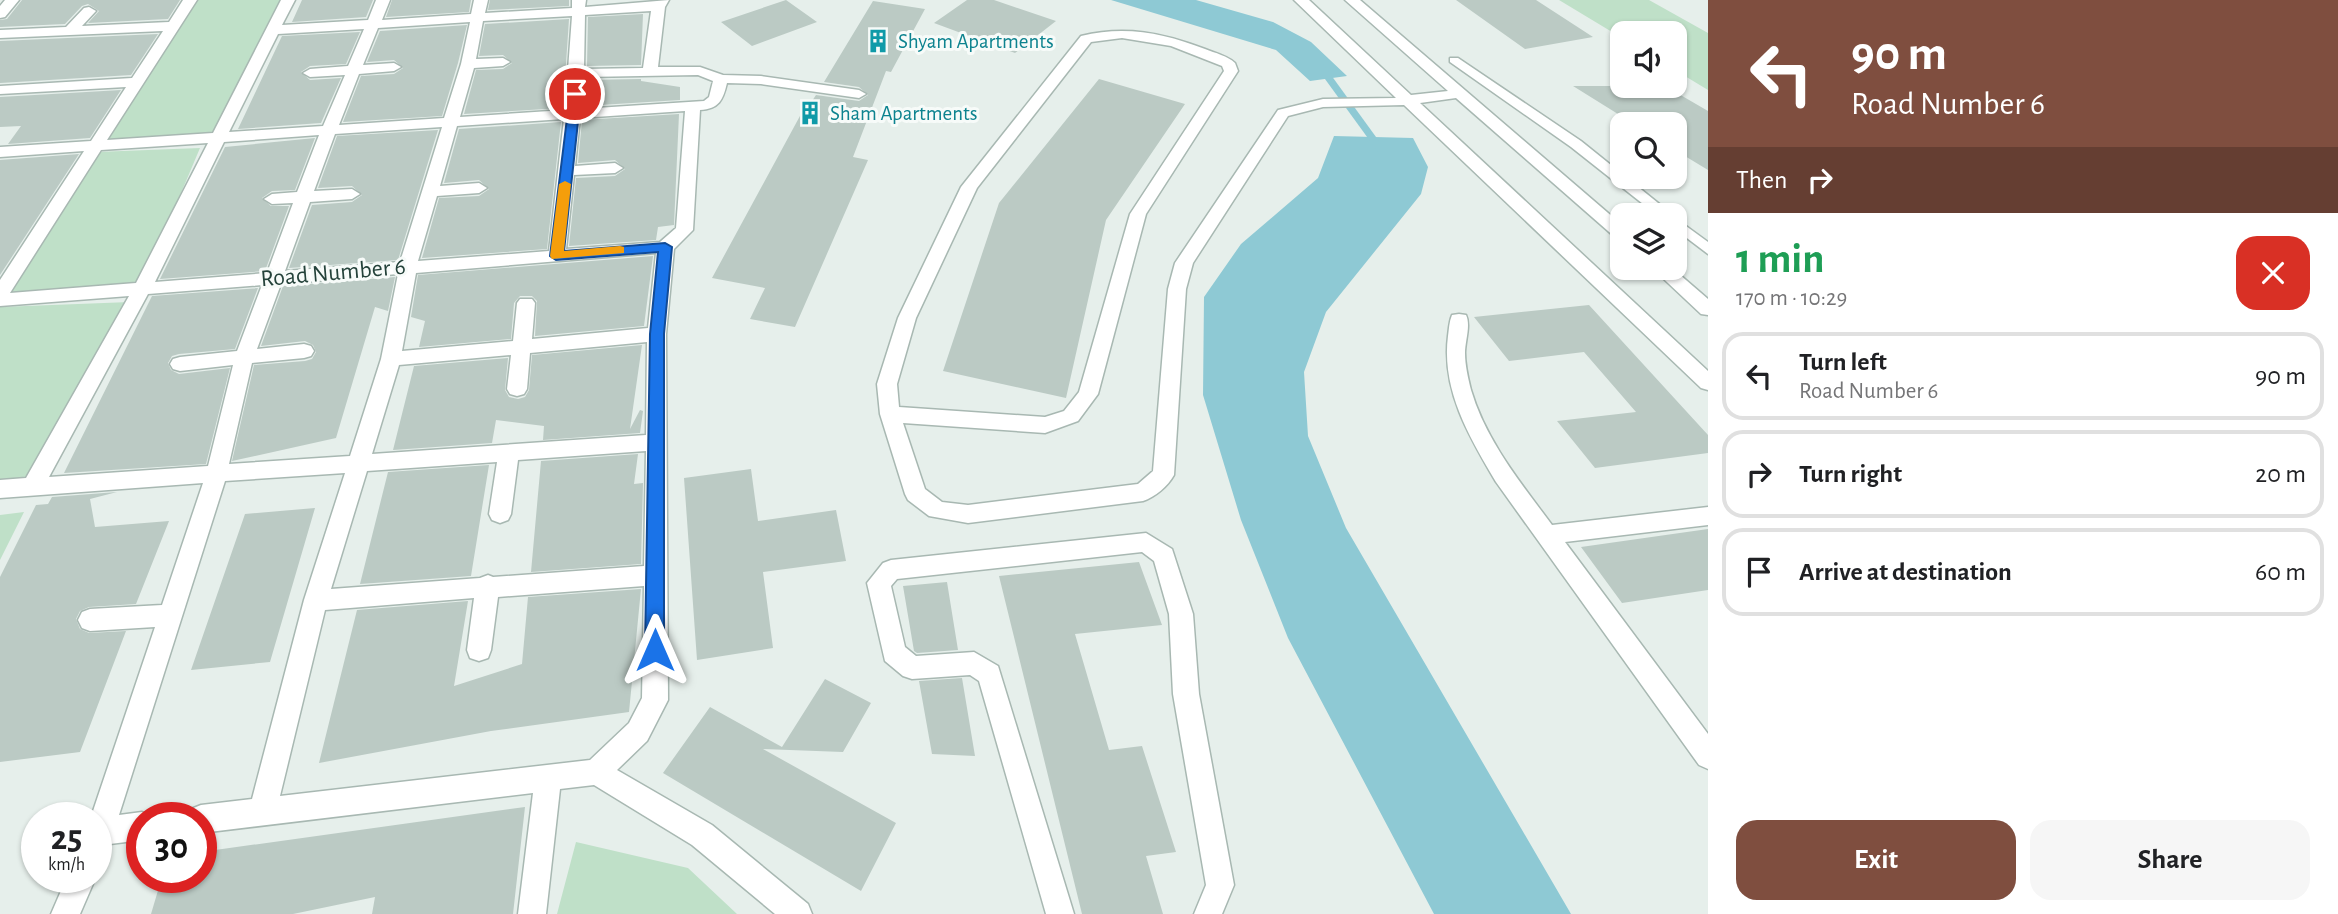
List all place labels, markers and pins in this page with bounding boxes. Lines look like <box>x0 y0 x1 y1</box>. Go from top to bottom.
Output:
building icon: Shyam Apartments <box>864 27 892 55</box>
place label: Shyam Apartments <box>898 31 1054 52</box>
pin <box>545 64 605 124</box>
building icon: Sham Apartments <box>796 99 824 127</box>
place label: Sham Apartments <box>830 103 978 124</box>

